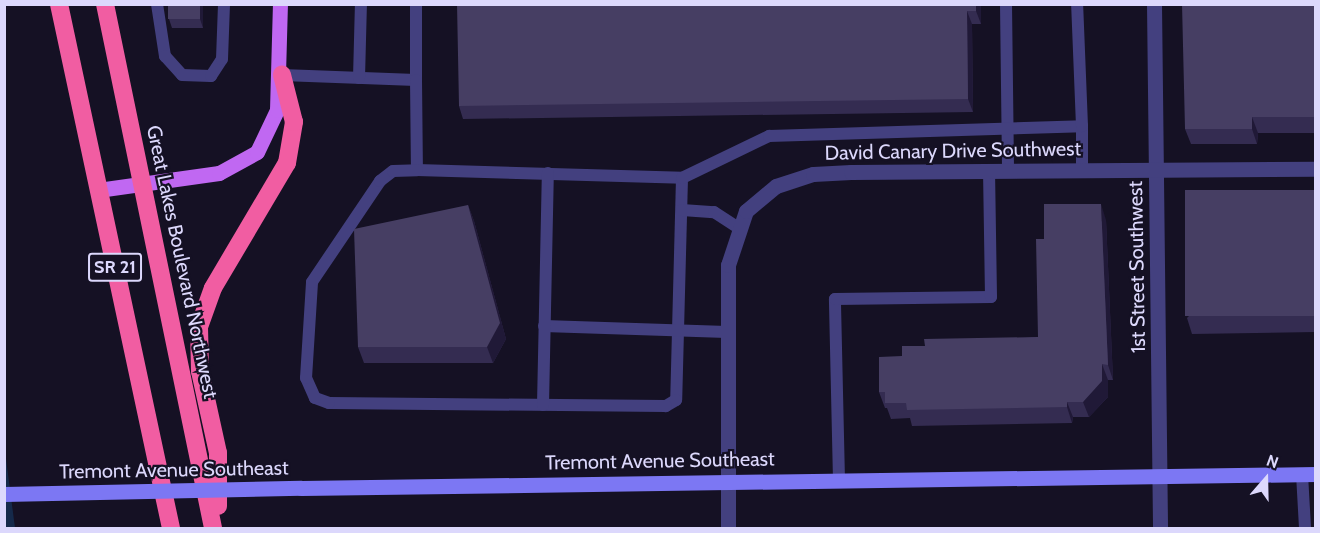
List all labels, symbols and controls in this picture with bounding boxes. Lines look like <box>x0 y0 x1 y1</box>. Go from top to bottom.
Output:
street label: Great Lakes Boulevard Northwest <box>141 123 223 401</box>
street label: David Canary Drive Southwest <box>825 137 1081 165</box>
street label: 1st Street Southwest <box>1123 181 1151 353</box>
road number: SR 21 <box>88 252 142 282</box>
street label: Tremont Avenue Southeast <box>545 447 775 475</box>
north arrow <box>1236 449 1296 509</box>
text: N <box>1264 451 1281 472</box>
street label: Tremont Avenue Southeast <box>59 456 289 484</box>

